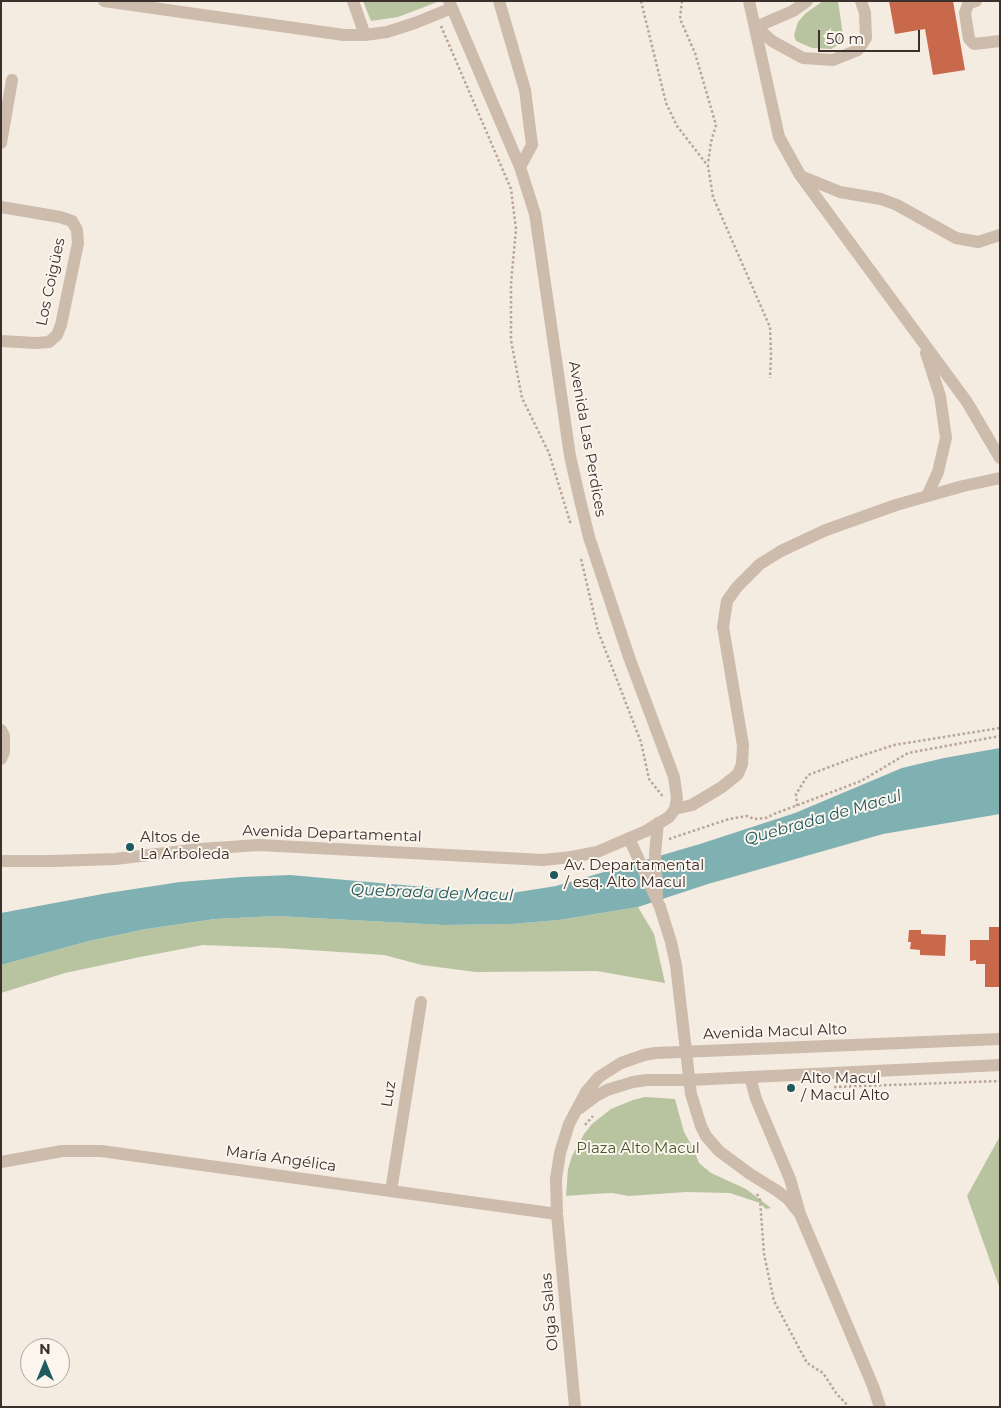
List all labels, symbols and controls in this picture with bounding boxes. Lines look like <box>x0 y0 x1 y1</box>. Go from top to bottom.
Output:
scale bar <box>821 20 924 52</box>
text: 50 m <box>826 29 864 48</box>
street label: Los Coigües <box>33 236 69 328</box>
street label: Avenida Las Perdices <box>564 360 610 518</box>
water label: Quebrada de Macul <box>742 786 904 850</box>
street label: Avenida Departamental <box>242 822 422 846</box>
place label: Altos de La Arboleda <box>140 829 230 864</box>
marker: Altos de La Arboleda <box>124 841 136 853</box>
place label: Av. Departamental / esq. Alto Macul <box>564 857 704 892</box>
marker: Av. Departamental / esq. Alto Macul <box>548 869 560 881</box>
water label: Quebrada de Macul <box>350 881 514 905</box>
street label: Avenida Macul Alto <box>703 1020 847 1044</box>
place label: Alto Macul / Macul Alto <box>801 1070 889 1105</box>
street label: Luz <box>378 1080 400 1108</box>
marker: Alto Macul / Macul Alto <box>785 1082 797 1094</box>
park label: Plaza Alto Macul <box>576 1140 700 1158</box>
street label: María Angélica <box>225 1142 337 1176</box>
street label: Olga Salas <box>538 1272 562 1352</box>
north arrow <box>20 1338 70 1388</box>
text: N <box>39 1340 51 1358</box>

